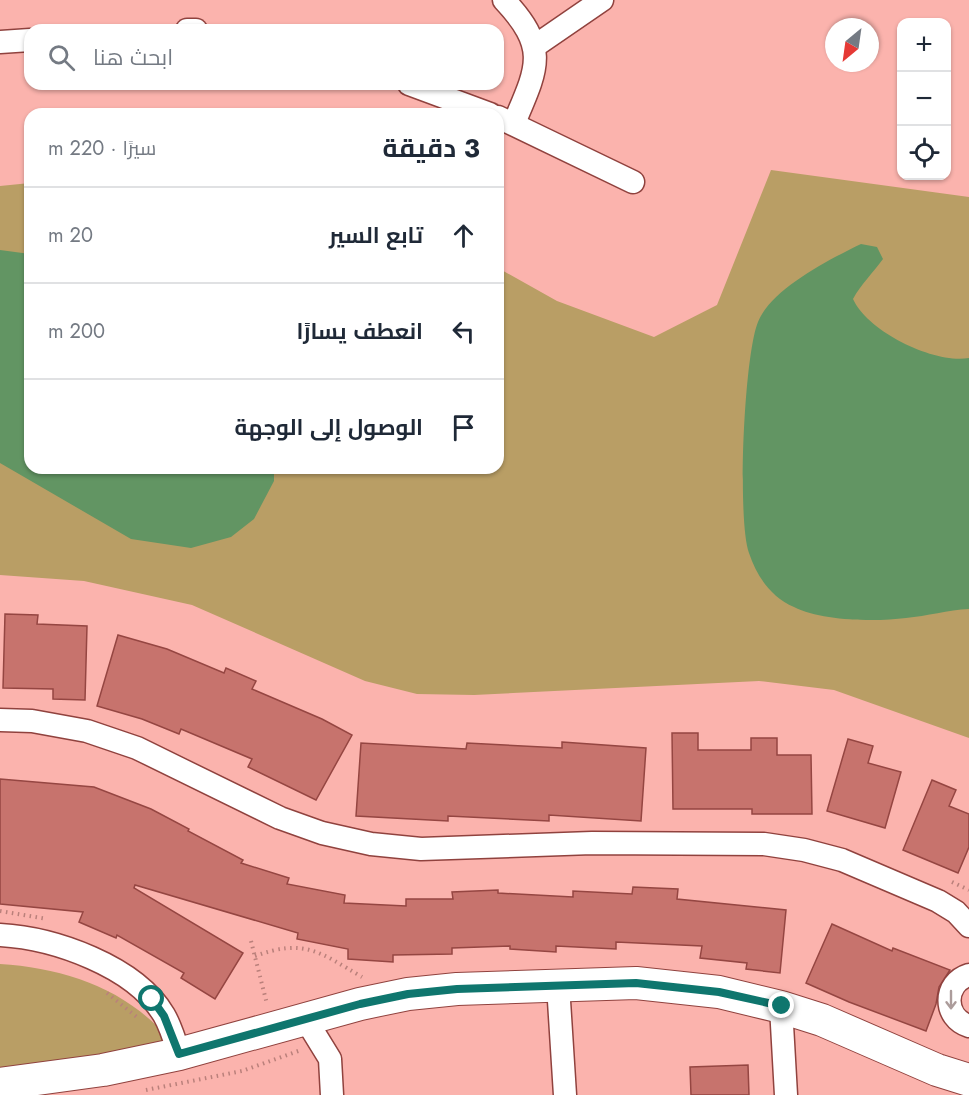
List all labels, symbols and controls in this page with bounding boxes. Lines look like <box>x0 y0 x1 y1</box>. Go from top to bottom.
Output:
north arrow <box>825 18 879 72</box>
map controls <box>897 18 951 180</box>
button: + <box>897 18 951 72</box>
search box <box>24 24 504 90</box>
icon: search <box>45 41 78 74</box>
text: ابحث هنا <box>93 41 173 73</box>
button: − <box>897 72 951 126</box>
button: locate <box>897 126 951 180</box>
text: 3 دقيقة <box>383 129 480 167</box>
text: سيرًا · 220 m <box>48 134 156 163</box>
text: تابع السير <box>329 219 423 251</box>
icon: ahead <box>447 219 480 252</box>
text: 20 m <box>48 221 93 250</box>
text: انعطف يسارًا <box>296 315 423 347</box>
icon: left <box>447 315 480 348</box>
text: 200 m <box>48 317 105 346</box>
text: الوصول إلى الوجهة <box>235 411 423 443</box>
icon: arrive <box>447 411 480 444</box>
route start <box>138 985 164 1011</box>
one-way arrow <box>945 990 957 1010</box>
route end <box>768 992 794 1018</box>

